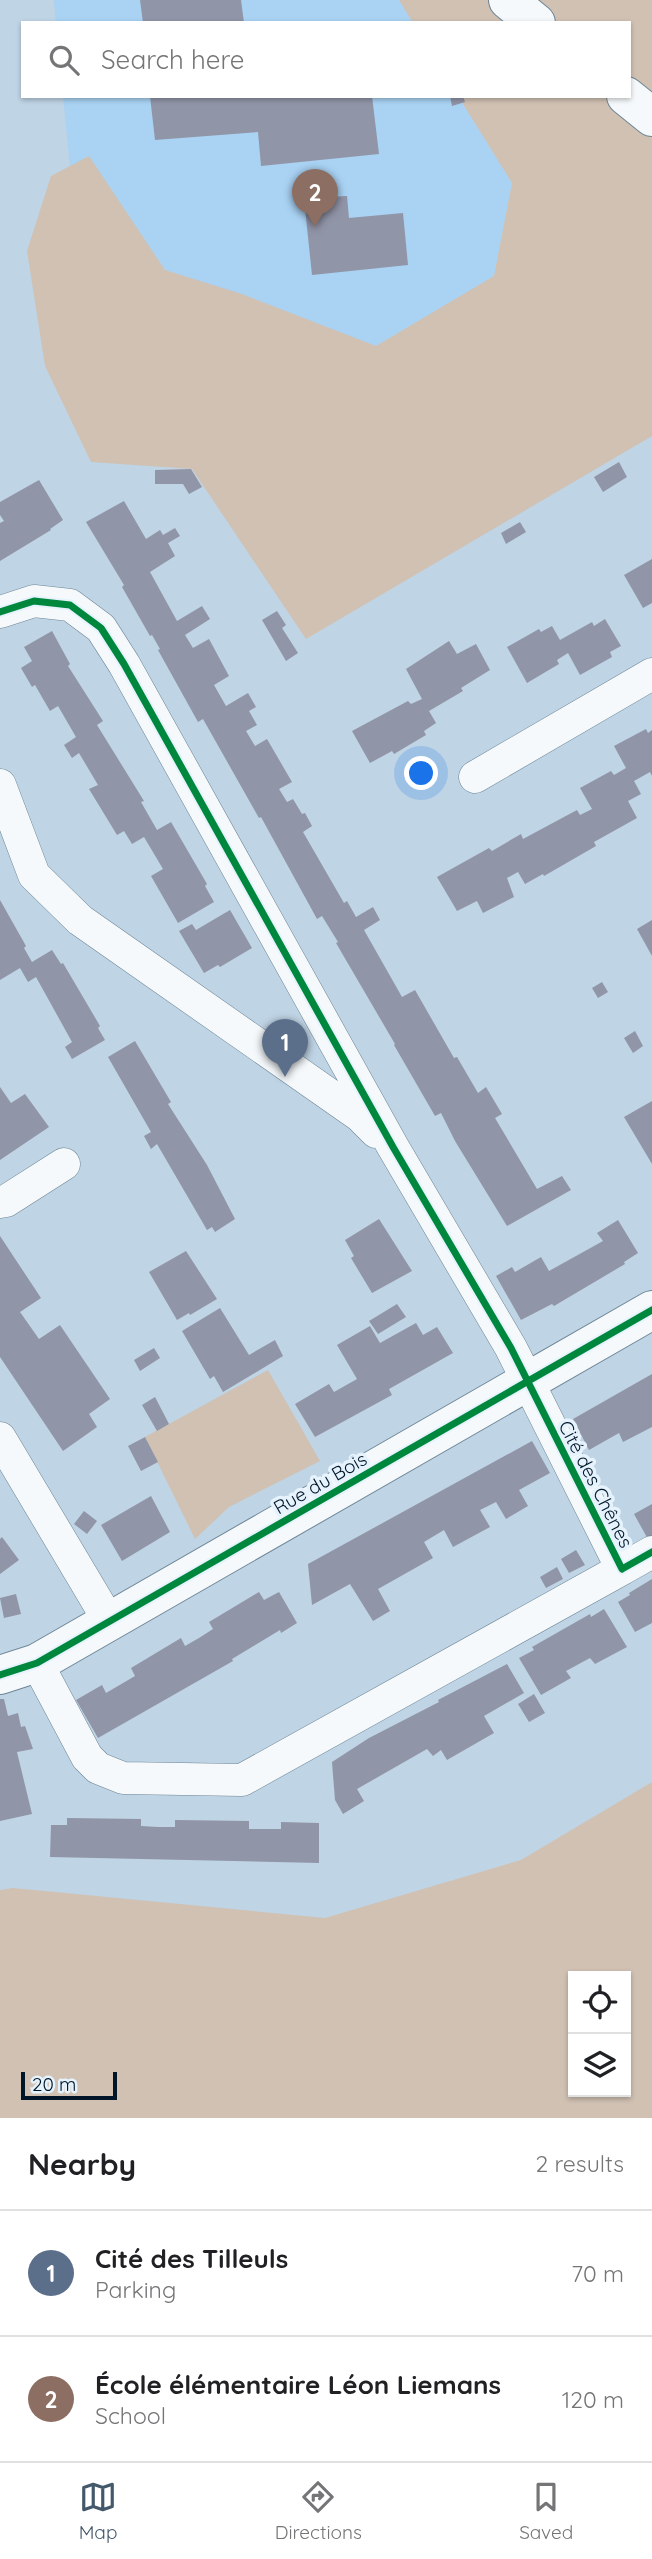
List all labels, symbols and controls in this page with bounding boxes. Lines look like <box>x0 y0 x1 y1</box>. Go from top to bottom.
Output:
search box <box>21 21 631 98</box>
icon: search <box>45 41 83 79</box>
text: Search here <box>101 43 245 76</box>
pin: 2 <box>292 169 338 227</box>
your location <box>404 756 438 790</box>
pin: 1 <box>262 1019 308 1077</box>
street label: Cité des Chênes <box>554 1416 638 1552</box>
street label: Rue du Bois <box>269 1447 371 1519</box>
map controls <box>568 1971 631 2097</box>
button: locate <box>568 1971 631 2034</box>
button: layers <box>568 2034 631 2097</box>
scale bar <box>21 2069 117 2101</box>
text: 20 m <box>32 2072 76 2096</box>
text: Nearby <box>28 2145 136 2183</box>
text: 2 results <box>535 2149 624 2178</box>
text: Cité des Tilleuls <box>95 2242 288 2275</box>
text: 1 <box>47 2259 55 2288</box>
text: 70 m <box>571 2259 624 2288</box>
text: Parking <box>95 2275 176 2304</box>
text: École élémentaire Léon Liemans <box>95 2368 501 2401</box>
text: 2 <box>44 2385 58 2414</box>
text: 120 m <box>562 2385 624 2414</box>
text: School <box>95 2401 166 2430</box>
tab: Map <box>79 2478 117 2544</box>
tab: Directions <box>275 2478 362 2544</box>
tab: Saved <box>519 2478 573 2544</box>

